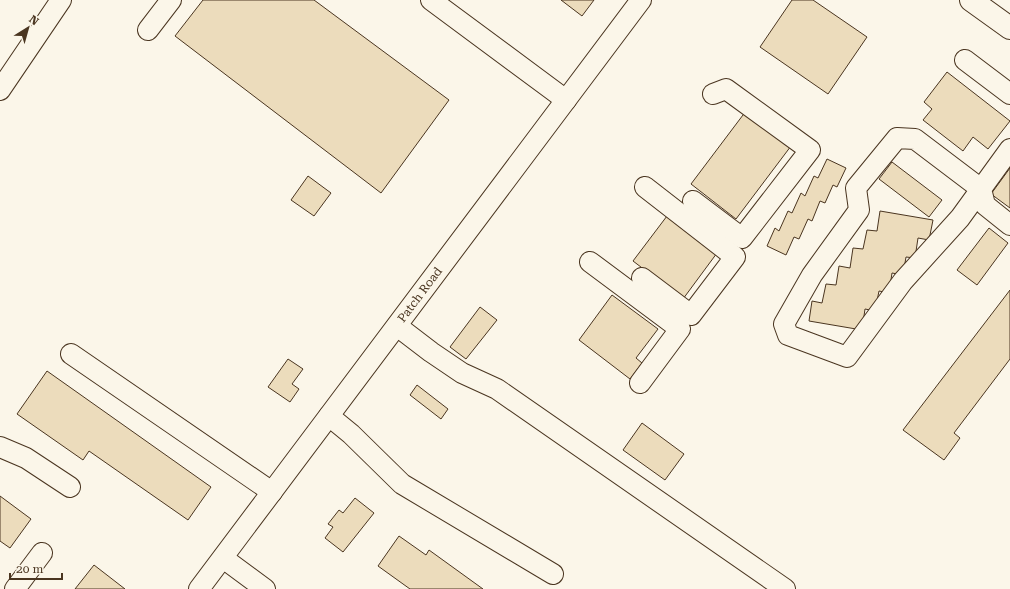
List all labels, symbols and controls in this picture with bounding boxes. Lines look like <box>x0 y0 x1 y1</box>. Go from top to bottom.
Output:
north arrow <box>8 8 48 48</box>
text: N <box>26 13 41 28</box>
street label: Patch Road <box>395 264 445 325</box>
scale bar <box>10 555 62 581</box>
text: 20 m <box>16 562 43 576</box>

